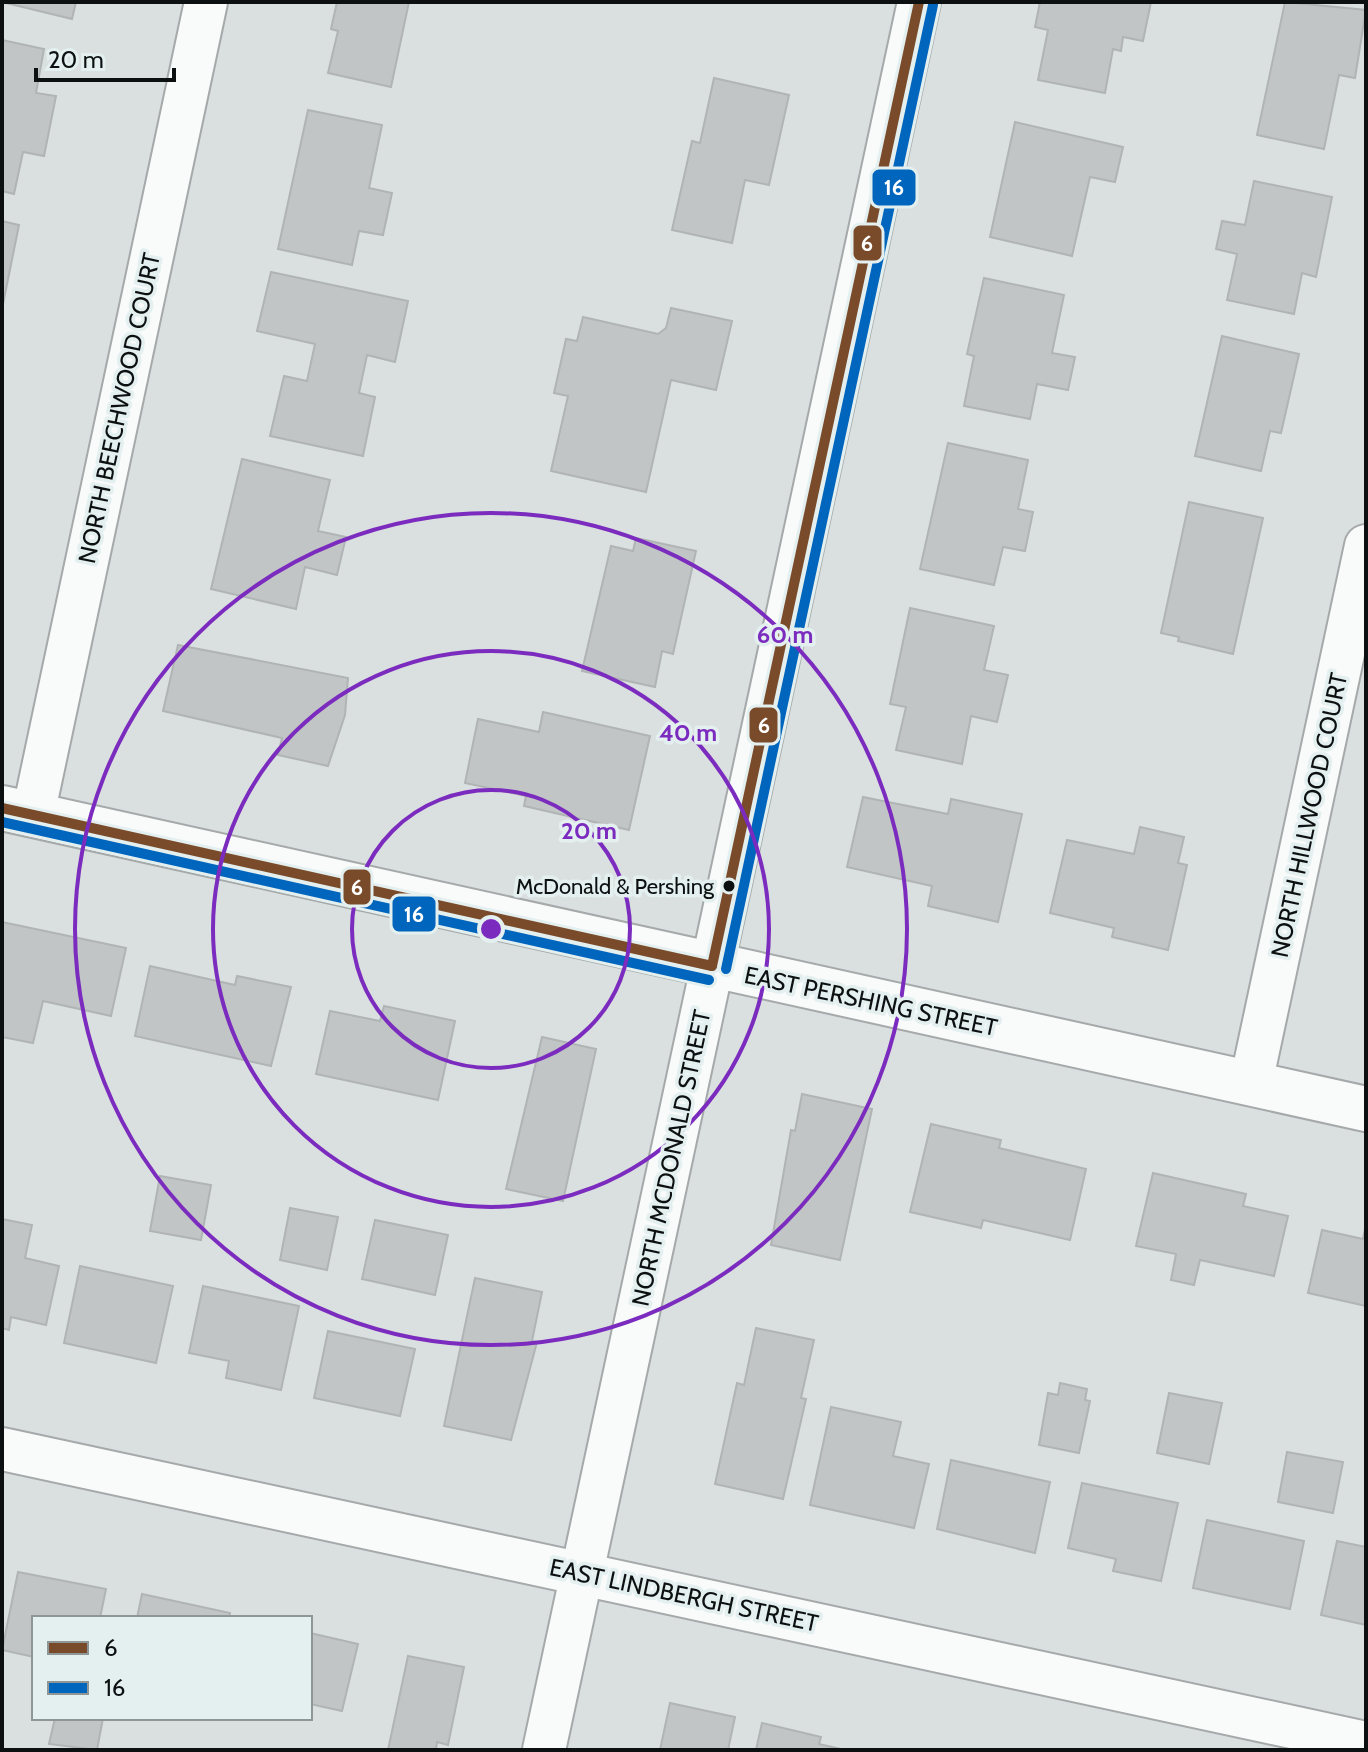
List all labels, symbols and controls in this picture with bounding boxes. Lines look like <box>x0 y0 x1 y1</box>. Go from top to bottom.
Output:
scale bar <box>36 32 174 82</box>
text: 20 m <box>48 45 104 74</box>
line badge: 16 <box>871 168 917 207</box>
text: 16 <box>884 174 904 201</box>
line badge: 6 <box>852 224 883 262</box>
text: 6 <box>861 230 873 257</box>
street label: NORTH BEECHWOOD COURT <box>72 250 166 566</box>
text: 60 m <box>757 620 813 649</box>
street label: NORTH HILLWOOD COURT <box>1265 670 1353 960</box>
line badge: 6 <box>748 706 779 744</box>
text: 6 <box>758 712 770 739</box>
text: 40 m <box>659 718 717 747</box>
text: 20 m <box>561 816 617 845</box>
line badge: 6 <box>342 868 372 906</box>
place label: McDonald & Pershing <box>516 873 715 900</box>
text: 6 <box>351 874 363 901</box>
marker: McDonald & Pershing <box>721 878 737 894</box>
line badge: 16 <box>391 895 437 933</box>
text: 16 <box>404 901 424 928</box>
centre of rings <box>477 915 505 943</box>
street label: EAST PERSHING STREET <box>742 960 1000 1042</box>
street label: NORTH MCDONALD STREET <box>625 1007 717 1309</box>
street label: EAST LINDBERGH STREET <box>547 1552 821 1638</box>
legend <box>32 1616 312 1720</box>
text: 6 <box>104 1633 118 1662</box>
text: 16 <box>104 1673 125 1702</box>

